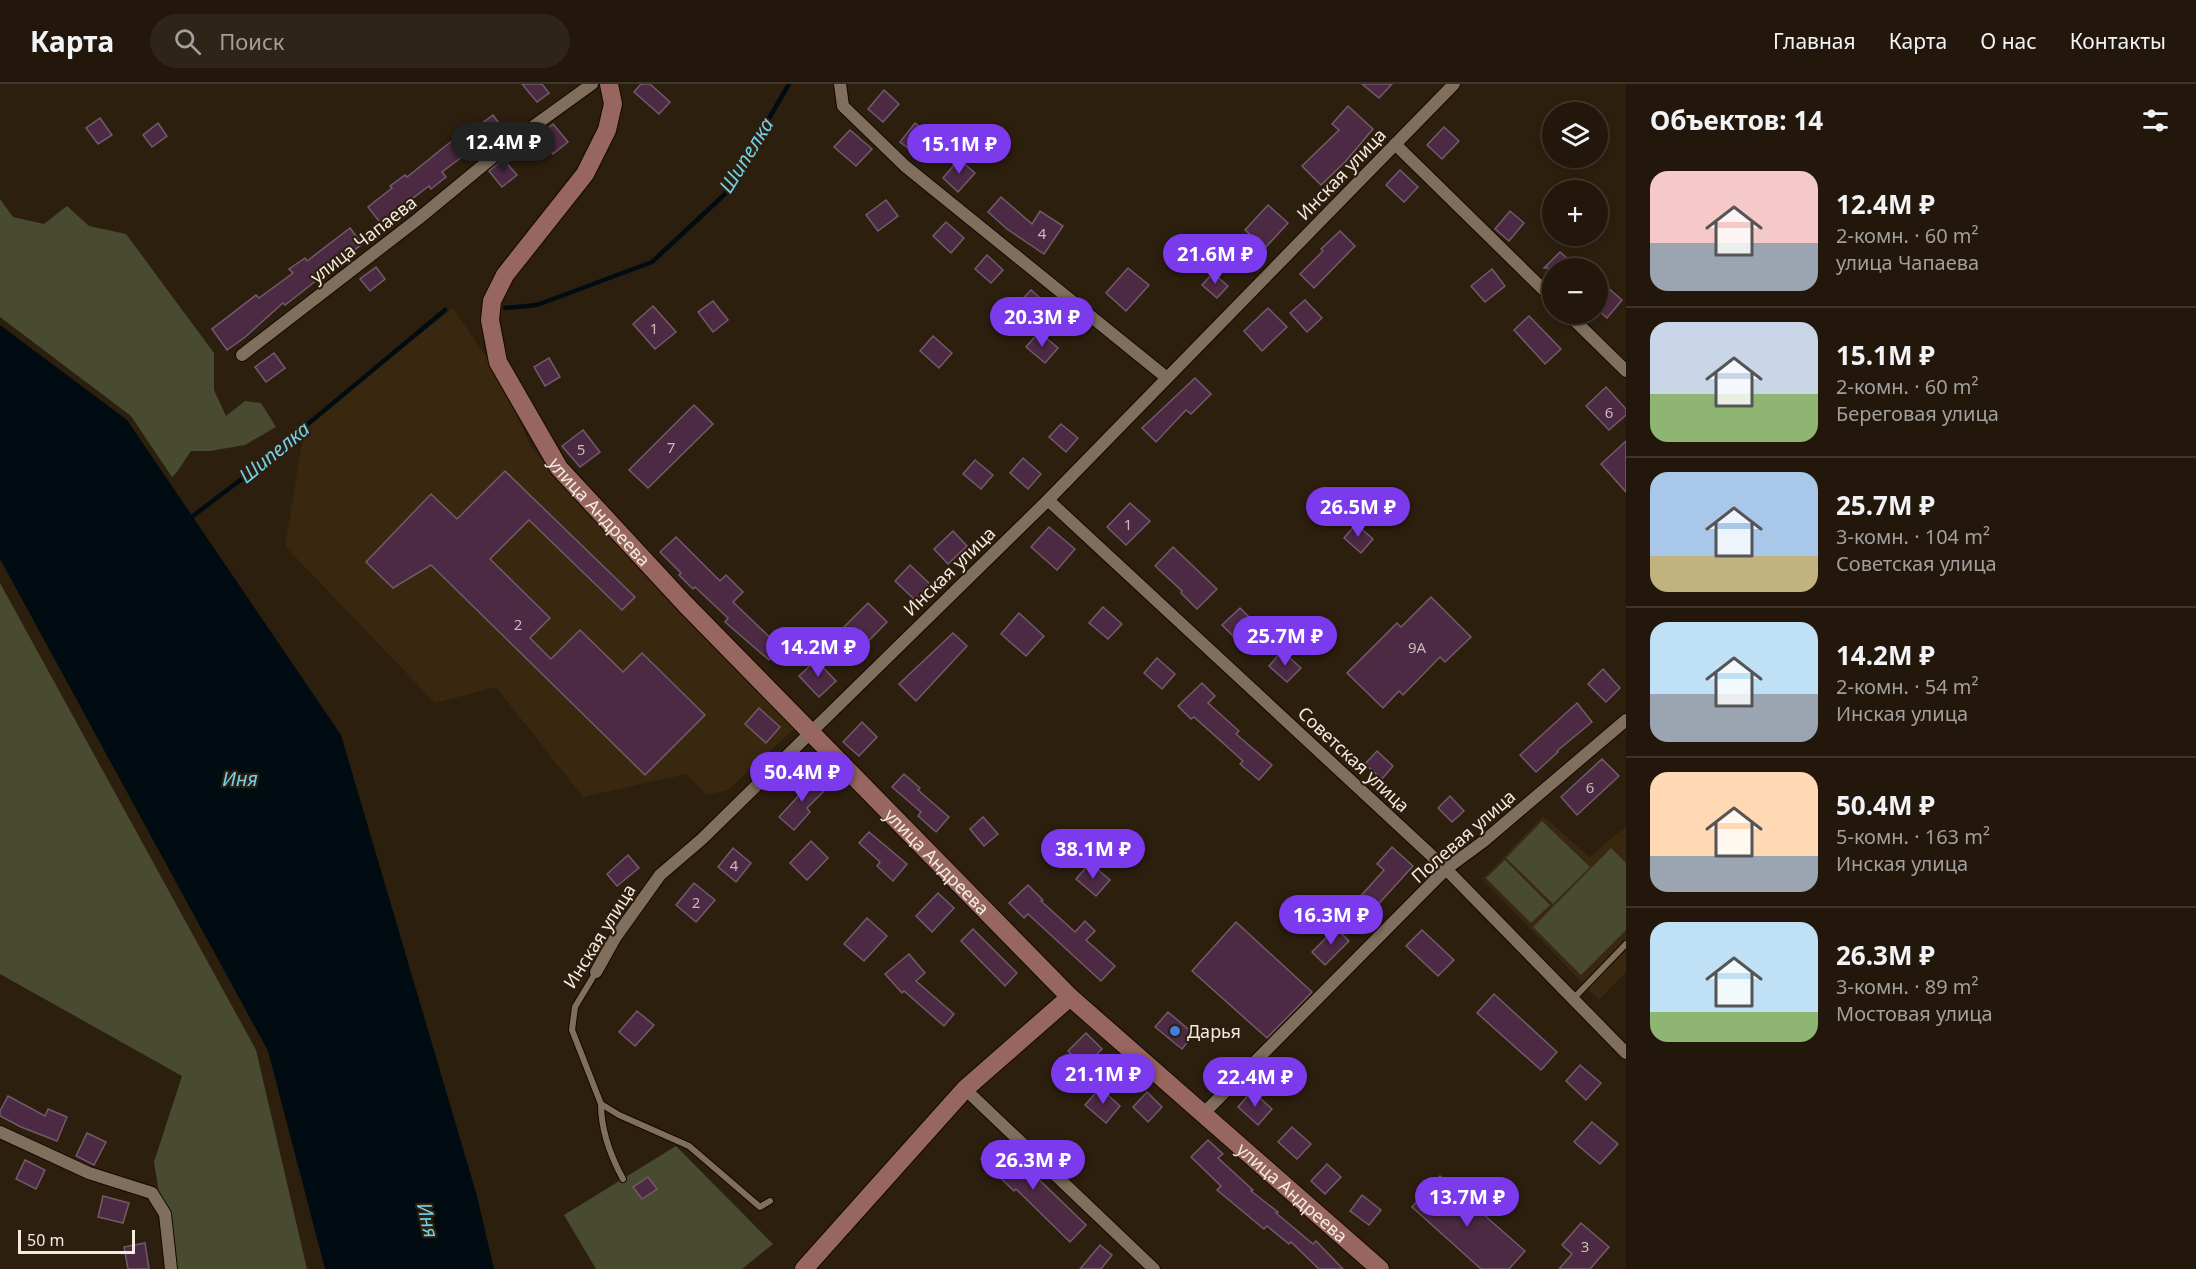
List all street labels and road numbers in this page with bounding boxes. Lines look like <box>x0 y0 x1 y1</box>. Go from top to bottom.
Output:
street label: Инская улица <box>1291 123 1391 225</box>
street label: улица Чапаева <box>305 190 421 288</box>
street label: улица Андреева <box>543 453 656 571</box>
street label: Инская улица <box>898 521 1000 621</box>
street label: Советская улица <box>1293 701 1415 817</box>
street label: Полевая улица <box>1406 784 1520 888</box>
street label: улица Андреева <box>879 803 995 920</box>
street label: Инская улица <box>557 879 641 993</box>
street label: улица Андреева <box>1232 1137 1353 1248</box>

